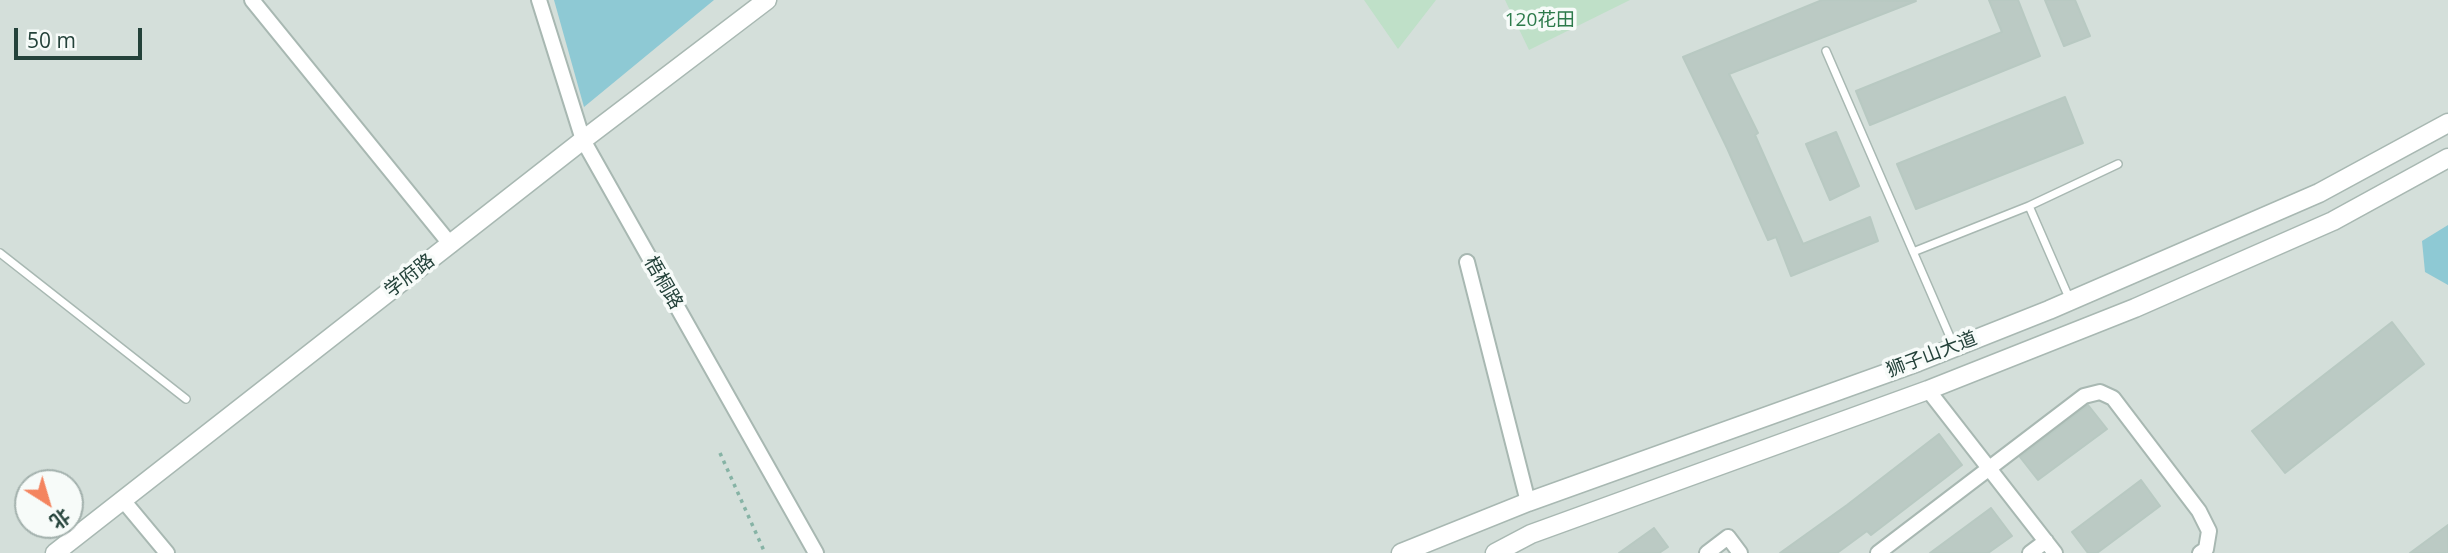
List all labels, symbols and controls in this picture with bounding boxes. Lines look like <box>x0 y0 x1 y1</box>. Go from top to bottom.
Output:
park label: 120花田 <box>1505 10 1575 32</box>
scale bar <box>18 14 145 58</box>
text: 50 m <box>27 26 76 54</box>
street label: 学府路 <box>381 249 439 303</box>
street label: 梧桐路 <box>639 253 687 313</box>
street label: 狮子山大道 <box>1884 327 1980 383</box>
north arrow <box>14 469 84 539</box>
text: 北 <box>45 503 76 535</box>

